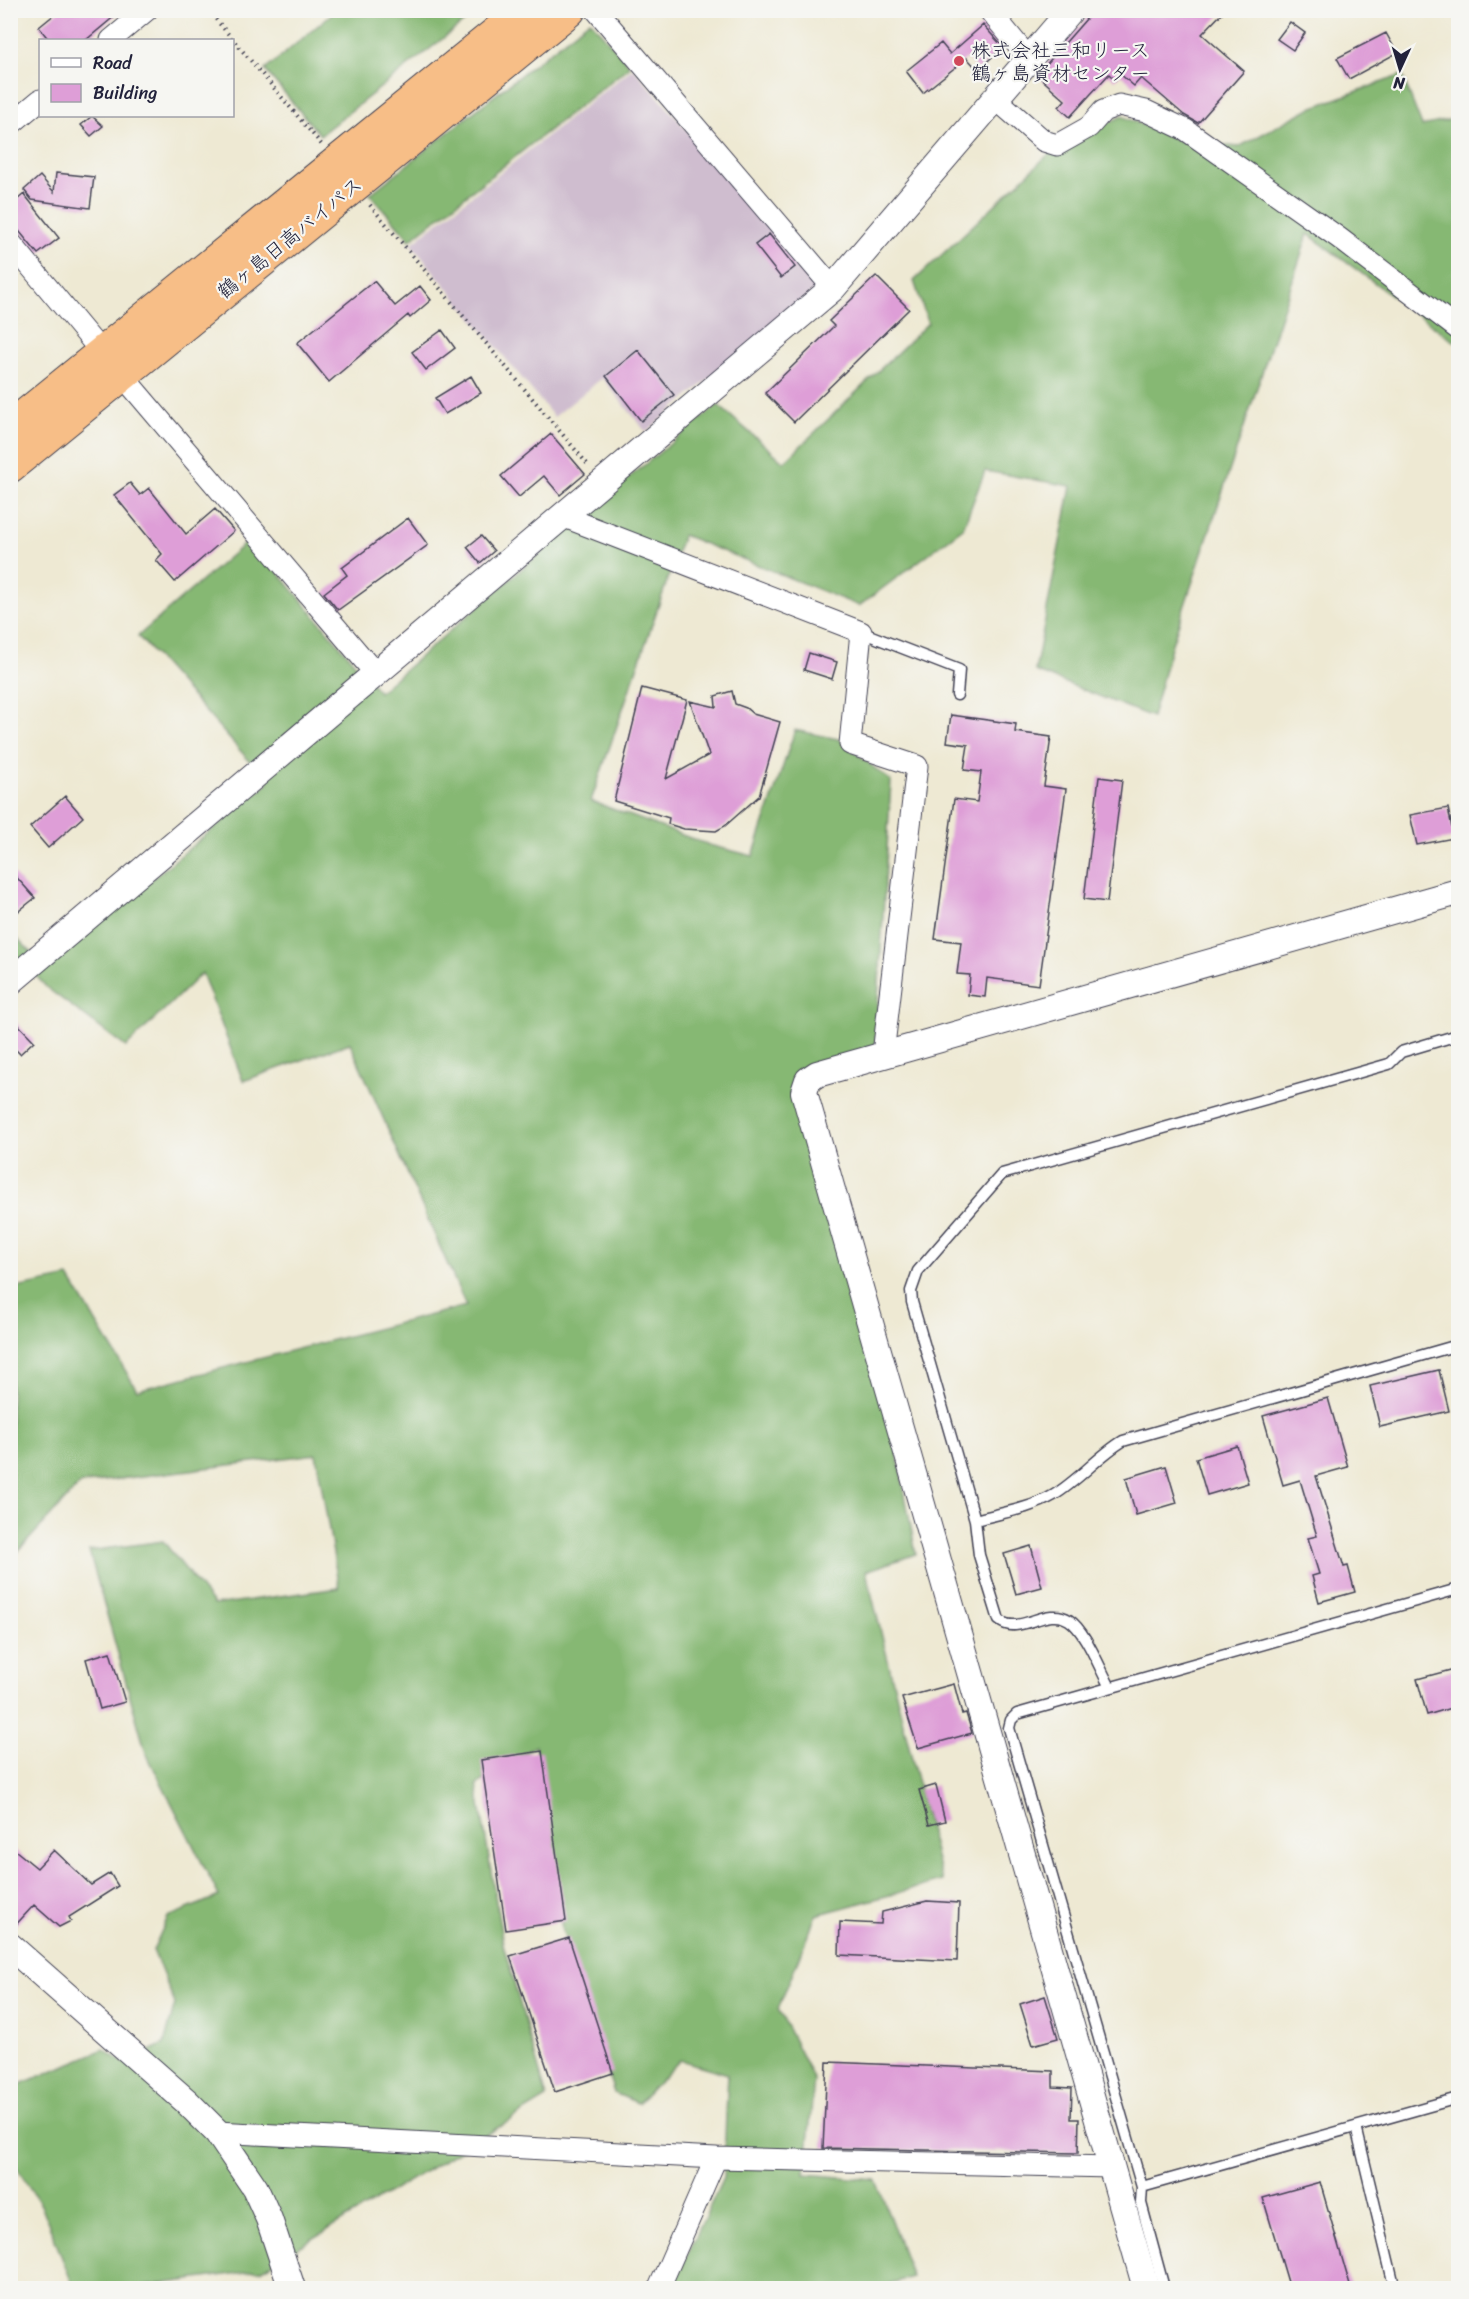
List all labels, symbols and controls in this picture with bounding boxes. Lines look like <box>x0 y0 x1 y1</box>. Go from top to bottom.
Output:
place label: 株式会社三和リース 鶴ヶ島資材センター <box>971 33 1150 91</box>
legend <box>39 39 234 117</box>
north arrow <box>1370 39 1430 99</box>
text: Road <box>93 47 133 79</box>
marker: 株式会社三和リース 鶴ヶ島資材センター <box>952 54 966 68</box>
text: N <box>1392 69 1407 98</box>
text: Building <box>93 77 157 109</box>
street label: 鶴ヶ島日高バイパス <box>209 168 371 308</box>

